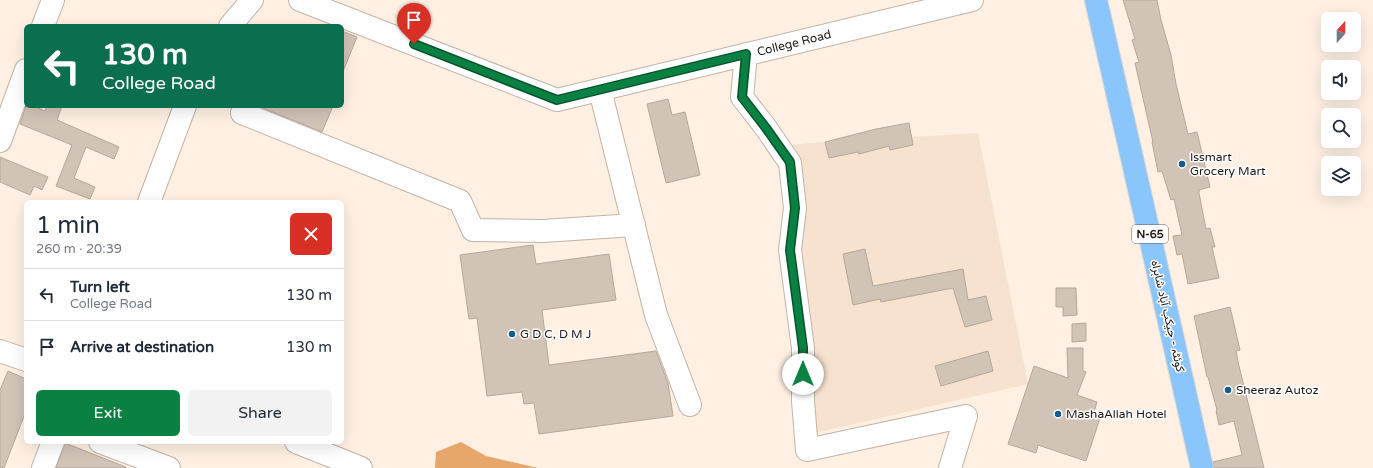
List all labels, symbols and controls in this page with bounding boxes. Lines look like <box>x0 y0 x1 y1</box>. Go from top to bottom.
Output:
pin <box>397 3 431 44</box>
icon: arrive <box>403 9 425 31</box>
north arrow <box>1321 12 1361 52</box>
map controls <box>1321 12 1361 196</box>
street label: College Road <box>756 27 832 59</box>
text: 130 m <box>102 38 188 72</box>
icon: left <box>36 40 88 92</box>
button: sound <box>1321 60 1361 100</box>
text: College Road <box>102 72 216 94</box>
button: search <box>1321 108 1361 148</box>
place label: Issmart Grocery Mart <box>1190 150 1266 178</box>
button: layers <box>1321 156 1361 196</box>
marker: Issmart Grocery Mart <box>1177 159 1187 169</box>
text: 1 min <box>36 211 100 240</box>
button: close <box>290 213 332 255</box>
road number: N-65 <box>1132 225 1168 243</box>
text: 260 m · 20:39 <box>36 241 122 257</box>
street label: کوئٹہ - جیکب آباد شاہراہ <box>1147 259 1188 374</box>
text: Turn left <box>70 278 130 296</box>
icon: left <box>36 284 58 306</box>
text: 130 m <box>286 286 332 304</box>
text: College Road <box>70 296 152 312</box>
place label: G D C, D M J <box>520 327 591 341</box>
marker: G D C, D M J <box>507 329 517 339</box>
icon: arrive <box>36 336 58 358</box>
text: Arrive at destination <box>70 338 214 356</box>
text: 130 m <box>286 338 332 356</box>
position arrow <box>782 353 824 395</box>
place label: Sheeraz Autoz <box>1236 383 1319 397</box>
marker: Sheeraz Autoz <box>1223 385 1233 395</box>
button: Exit <box>36 390 180 436</box>
button: Share <box>188 390 332 436</box>
place label: MashaAllah Hotel <box>1066 407 1166 421</box>
marker: MashaAllah Hotel <box>1053 409 1063 419</box>

